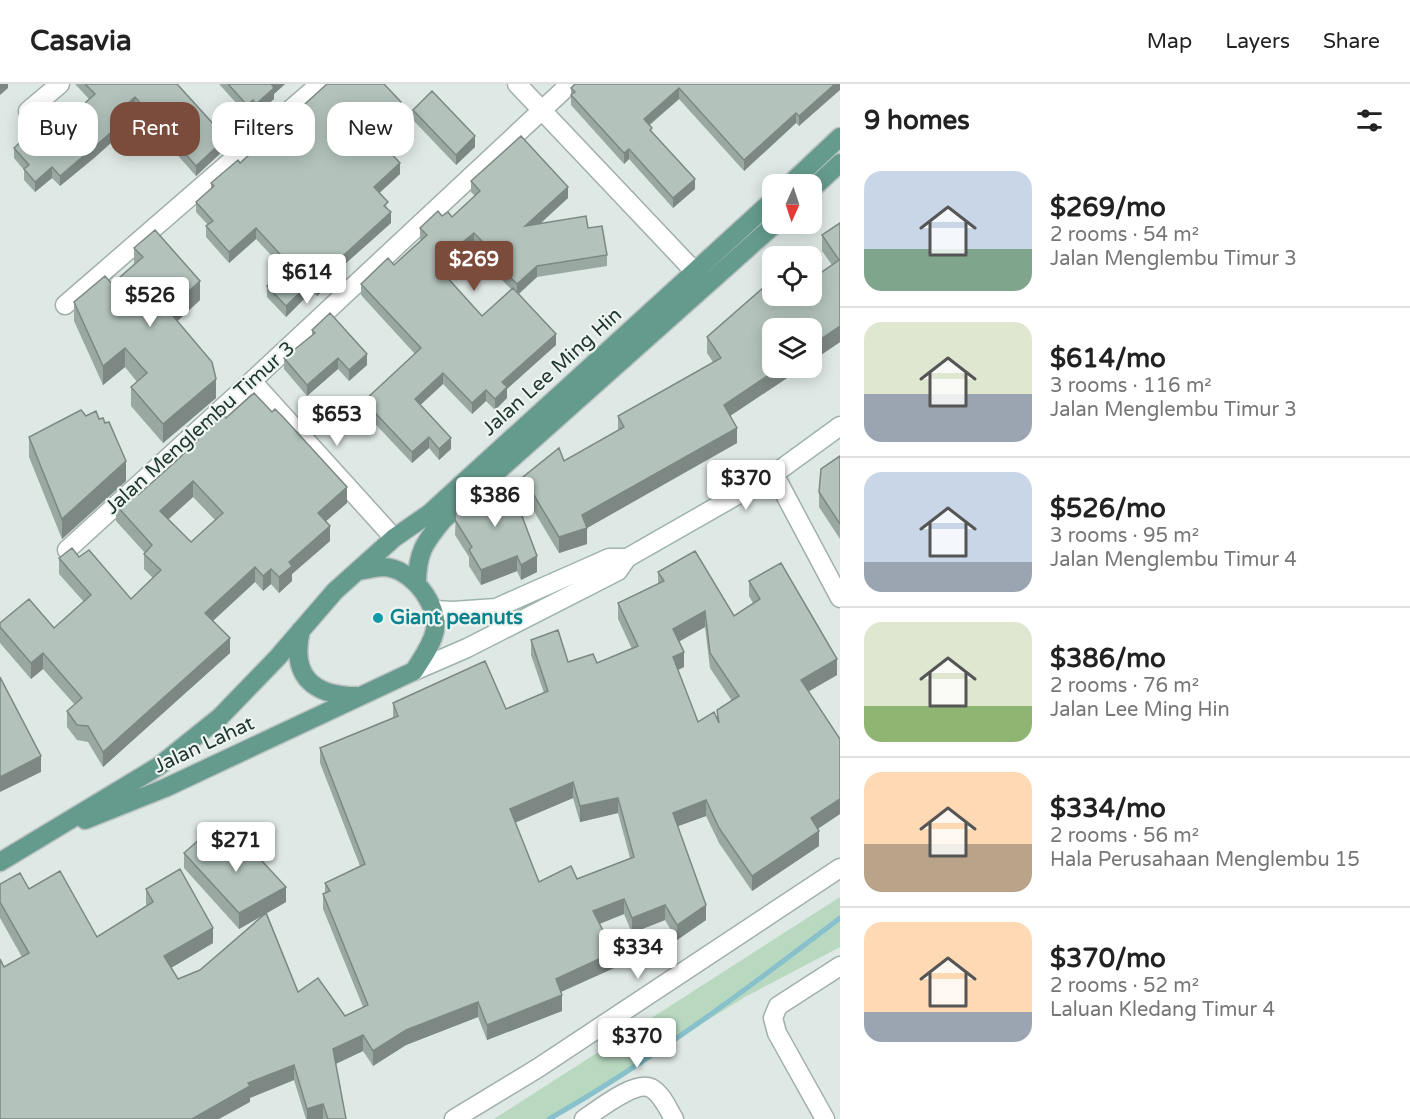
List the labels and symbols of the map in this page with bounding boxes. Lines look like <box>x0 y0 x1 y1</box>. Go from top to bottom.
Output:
north arrow <box>762 174 822 234</box>
pin: $269 <box>438 241 510 292</box>
pin: $614 <box>271 254 343 305</box>
pin: $526 <box>114 277 186 328</box>
street label: Jalan Lee Ming Hin <box>477 303 627 441</box>
street label: Jalan Menglembu Timur 3 <box>100 337 300 519</box>
pin: $653 <box>301 396 373 447</box>
pin: $370 <box>710 460 782 511</box>
pin: $386 <box>459 477 531 528</box>
place label: Giant peanuts <box>390 606 523 630</box>
marker: Giant peanuts <box>371 611 385 625</box>
street label: Jalan Lahat <box>150 711 258 779</box>
pin: $271 <box>200 822 272 873</box>
pin: $334 <box>602 929 674 980</box>
pin: $370 <box>601 1018 673 1069</box>

